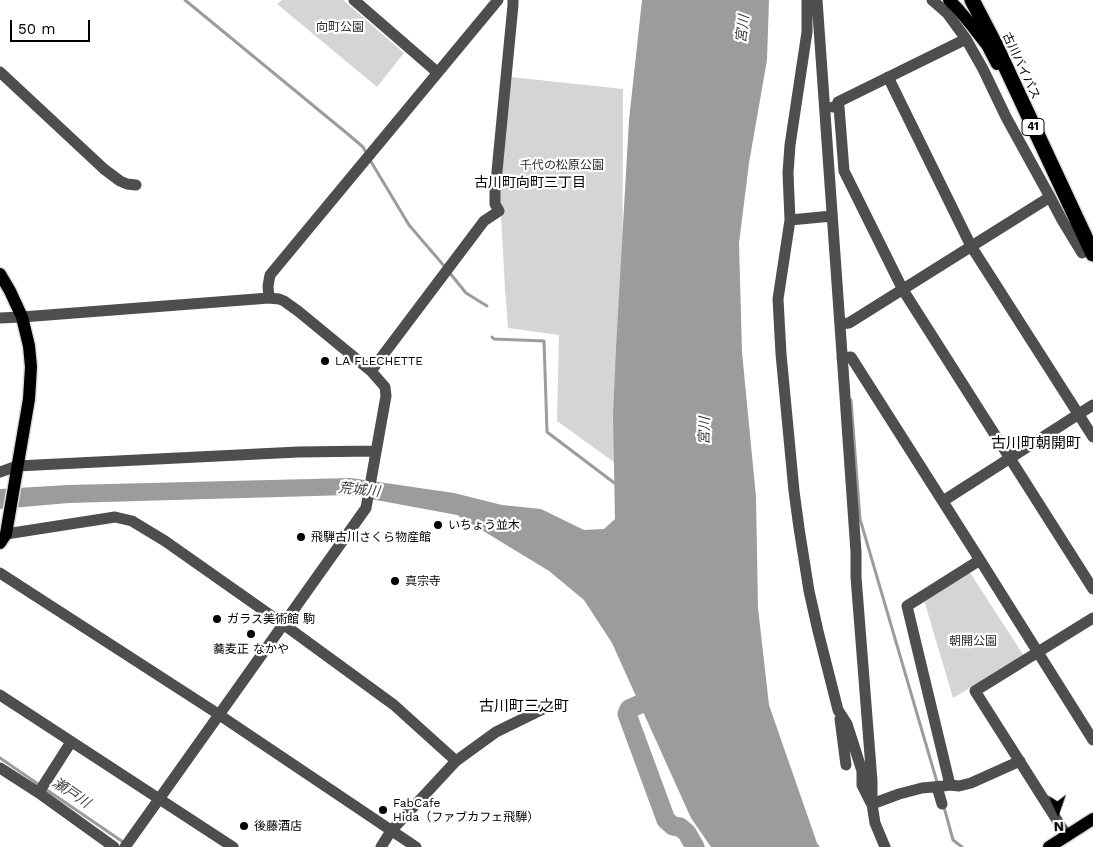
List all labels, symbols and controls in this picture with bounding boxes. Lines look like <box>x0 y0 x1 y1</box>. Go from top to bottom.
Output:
scale bar <box>12 10 92 42</box>
water label: 宮川 <box>733 14 753 44</box>
text: 50 m <box>18 20 55 38</box>
park label: 向町公園 <box>316 20 364 34</box>
street label: 古川バイパス <box>999 30 1043 102</box>
road number: 41 <box>1022 118 1044 136</box>
park label: 千代の松原公園 <box>520 158 604 172</box>
district label: 古川町向町三丁目 <box>474 175 586 191</box>
place label: LA FLECHETTE <box>335 354 423 368</box>
marker: LA FLECHETTE <box>319 355 331 367</box>
water label: 宮川 <box>696 417 714 445</box>
district label: 古川町朝開町 <box>991 435 1081 453</box>
water label: 荒城川 <box>337 479 381 501</box>
place label: いちょう並木 <box>448 518 520 532</box>
marker: いちょう並木 <box>432 519 444 531</box>
place label: 飛騨古川さくら物産館 <box>311 530 431 544</box>
marker: 飛騨古川さくら物産館 <box>295 531 307 543</box>
place label: 真宗寺 <box>405 574 441 588</box>
marker: 真宗寺 <box>389 575 401 587</box>
place label: ガラス美術館 駒 <box>227 612 315 626</box>
marker: ガラス美術館 駒 <box>211 613 223 625</box>
marker: 蕎麦正 なかや <box>245 628 257 640</box>
park label: 朝開公園 <box>949 634 997 648</box>
place label: 蕎麦正 なかや <box>213 642 289 656</box>
district label: 古川町三之町 <box>479 698 569 716</box>
water label: 瀬戸川 <box>49 774 93 812</box>
north arrow <box>1033 787 1083 837</box>
place label: FabCafe Hida（ファブカフェ飛騨） <box>393 796 539 824</box>
marker: FabCafe Hida（ファブカフェ飛騨） <box>377 804 389 816</box>
place label: 後藤酒店 <box>254 819 302 833</box>
text: N <box>1053 819 1064 835</box>
marker: 後藤酒店 <box>238 820 250 832</box>

